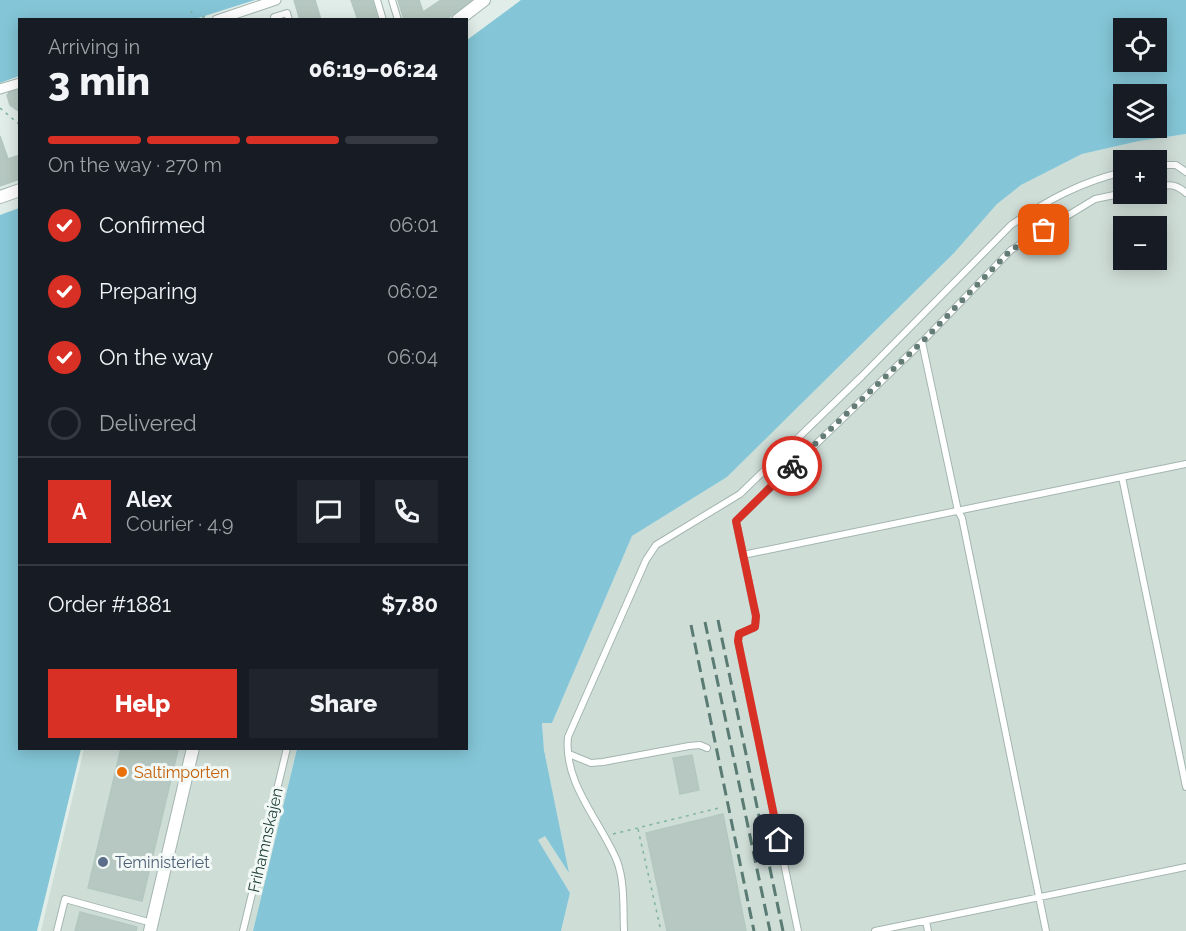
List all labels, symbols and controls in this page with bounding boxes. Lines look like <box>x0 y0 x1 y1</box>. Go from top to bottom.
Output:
map controls <box>1113 18 1167 270</box>
button: locate <box>1113 18 1167 72</box>
text: Arriving in <box>48 35 140 59</box>
text: 06:19–06:24 <box>309 56 438 82</box>
text: 3 min <box>48 58 150 104</box>
button: layers <box>1113 84 1167 138</box>
button: + <box>1113 150 1167 204</box>
text: On the way · 270 m <box>48 153 222 177</box>
pin <box>1018 204 1069 255</box>
icon: check <box>48 209 81 242</box>
text: Confirmed <box>99 212 206 238</box>
text: 06:01 <box>389 213 438 237</box>
icon: bag <box>1027 213 1060 246</box>
button: − <box>1113 216 1167 270</box>
icon: check <box>48 275 81 308</box>
text: Preparing <box>99 278 197 304</box>
text: 06:02 <box>387 279 438 303</box>
icon: check <box>48 341 81 374</box>
text: On the way <box>99 344 213 370</box>
text: 06:04 <box>387 345 438 369</box>
text: Delivered <box>99 410 197 436</box>
courier <box>762 436 822 496</box>
icon: bike <box>776 450 809 483</box>
button: chat <box>297 480 360 543</box>
button: phone <box>375 480 438 543</box>
text: Alex <box>126 486 172 512</box>
text: A <box>72 498 87 524</box>
text: Courier · 4.9 <box>126 512 234 536</box>
text: Order #1881 <box>48 591 171 617</box>
text: $7.80 <box>381 591 438 617</box>
button: Help <box>48 669 237 738</box>
button: Share <box>249 669 438 738</box>
place label: Saltimporten <box>134 763 229 782</box>
marker: Saltimporten <box>115 765 129 779</box>
street label: Frihamnskajen <box>244 786 287 894</box>
pin <box>753 814 804 865</box>
icon: home <box>762 823 795 856</box>
place label: Teministeriet <box>115 853 210 872</box>
marker: Teministeriet <box>96 855 110 869</box>

